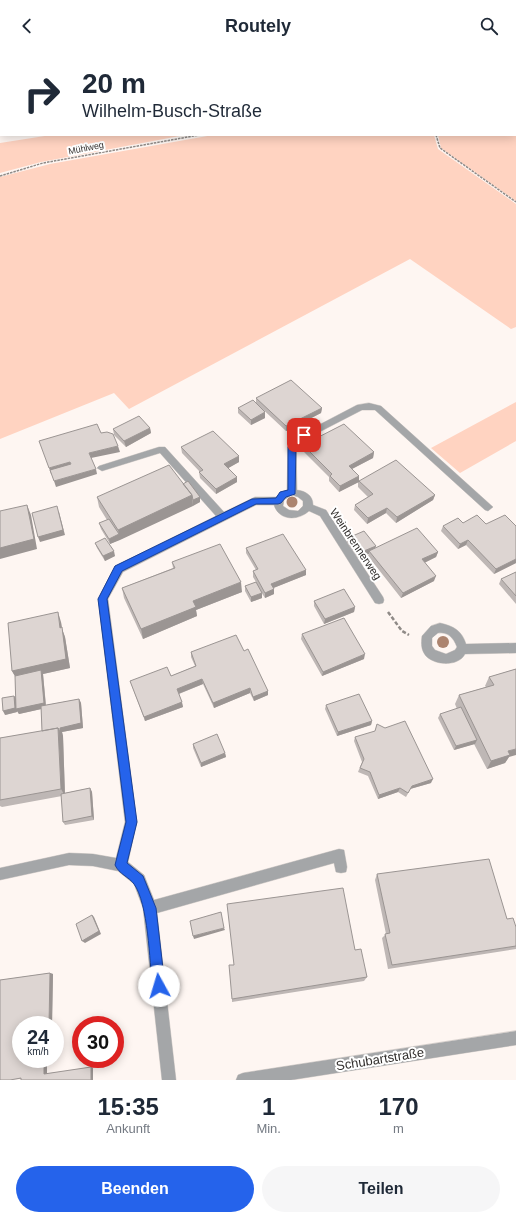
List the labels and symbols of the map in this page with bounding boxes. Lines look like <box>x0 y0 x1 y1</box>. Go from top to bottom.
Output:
street label: Mühlweg <box>67 140 105 156</box>
pin <box>287 418 321 452</box>
street label: Weinbrennerweg <box>328 506 384 582</box>
position arrow <box>138 965 180 1007</box>
speed limit sign: 30 <box>72 1016 124 1068</box>
street label: Schubartstraße <box>335 1045 425 1073</box>

